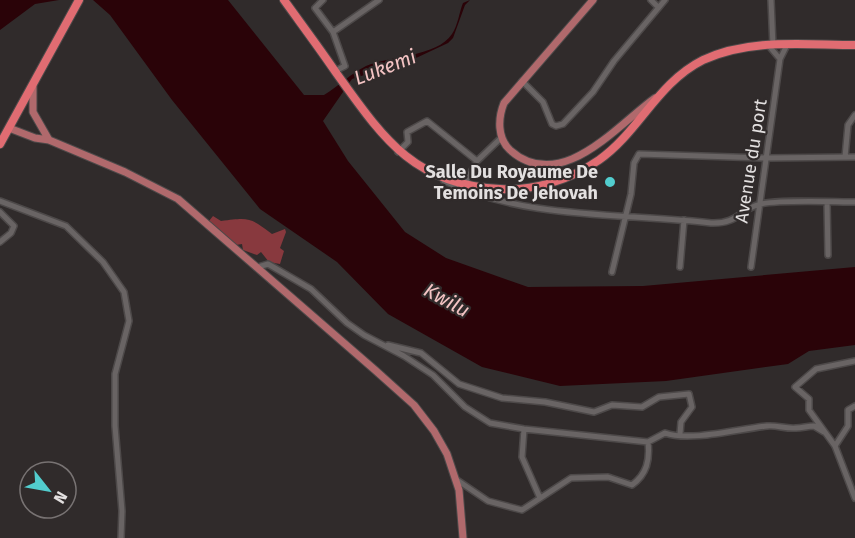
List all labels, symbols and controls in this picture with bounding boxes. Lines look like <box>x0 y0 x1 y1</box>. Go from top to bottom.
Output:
water label: Lukemi <box>350 44 420 90</box>
street label: Avenue du port <box>730 97 772 225</box>
place label: Salle Du Royaume De Temoins De Jehovah <box>426 161 598 204</box>
marker: Salle Du Royaume De Temoins De Jehovah <box>603 175 617 189</box>
water label: Kwilu <box>420 278 474 322</box>
north arrow <box>18 460 78 520</box>
text: N <box>50 488 71 507</box>

